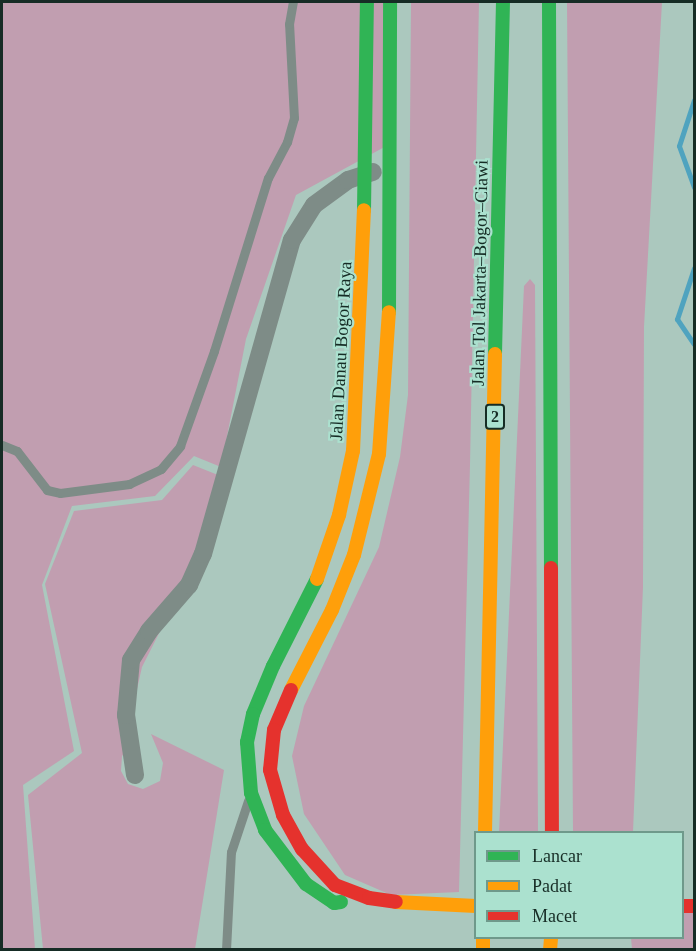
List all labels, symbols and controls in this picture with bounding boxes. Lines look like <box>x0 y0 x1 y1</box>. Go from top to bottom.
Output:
street label: Jalan Tol Jakarta–Bogor–Ciawi <box>467 159 493 387</box>
street label: Jalan Danau Bogor Raya <box>326 261 356 441</box>
road number: 2 <box>484 404 506 430</box>
legend <box>474 831 684 939</box>
text: Lancar <box>532 846 582 866</box>
text: Padat <box>532 876 572 896</box>
text: Macet <box>532 906 577 926</box>

